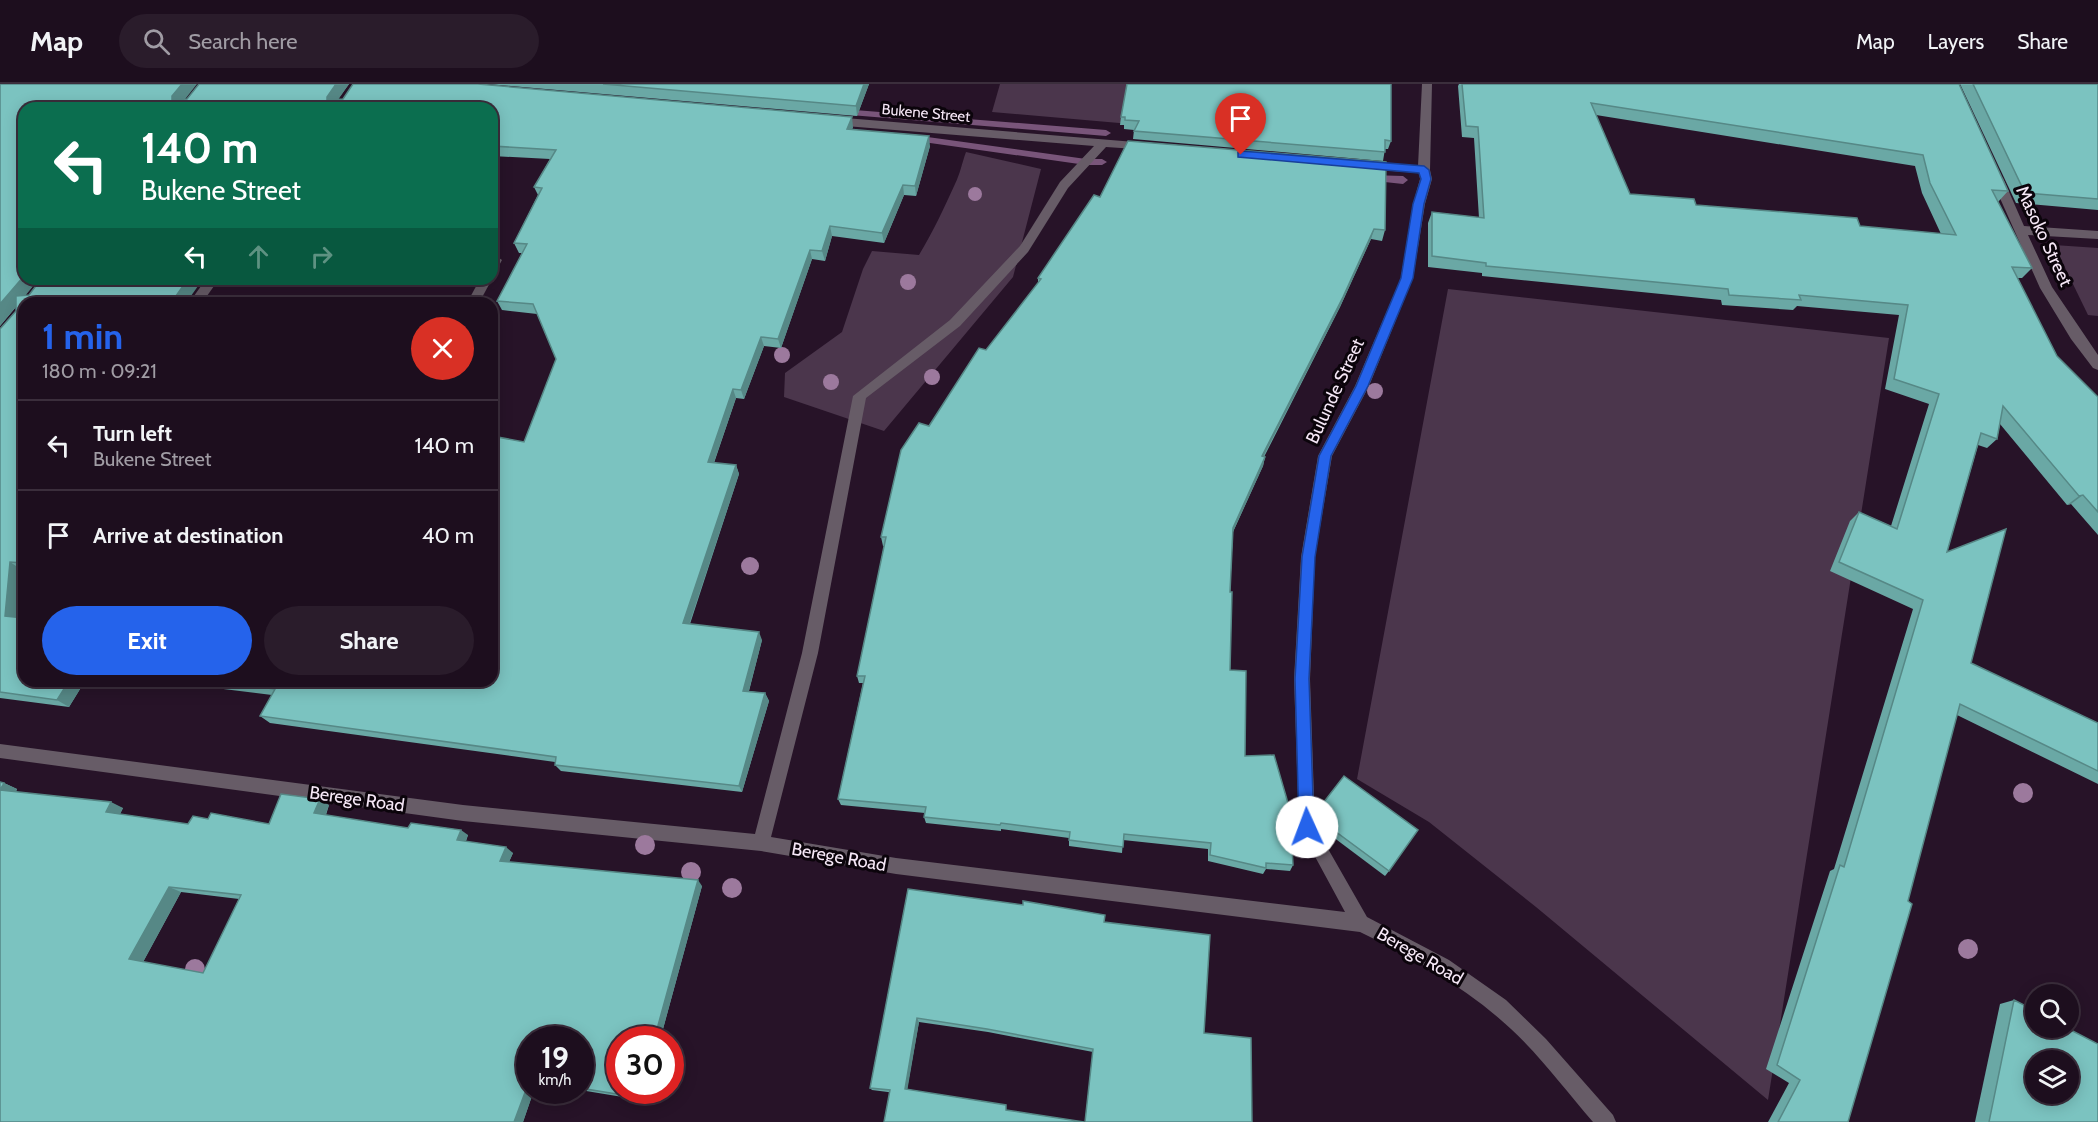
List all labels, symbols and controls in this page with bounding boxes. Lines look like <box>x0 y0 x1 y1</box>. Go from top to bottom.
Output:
search box <box>119 14 539 68</box>
text: Map <box>30 24 83 58</box>
icon: search <box>140 25 173 58</box>
text: Search here <box>188 28 297 55</box>
text: Map <box>1856 29 1895 54</box>
text: Layers <box>1928 29 1984 54</box>
text: Share <box>2017 29 2068 54</box>
pin <box>1215 93 1266 155</box>
street label: Bukene Street <box>881 100 971 126</box>
icon: arrive <box>1224 102 1257 135</box>
text: 140 m <box>141 122 258 174</box>
icon: left <box>42 126 120 204</box>
text: Bukene Street <box>141 174 301 207</box>
street label: Masoko Street <box>2011 182 2077 290</box>
icon: left <box>179 240 212 273</box>
icon: ahead <box>242 240 275 273</box>
icon: right <box>305 240 338 273</box>
text: 1 min <box>42 314 123 358</box>
button: close <box>411 317 474 380</box>
street label: Bulunde Street <box>1301 335 1369 447</box>
text: 180 m · 09:21 <box>42 359 157 383</box>
text: Turn left <box>93 420 172 447</box>
icon: left <box>42 429 75 462</box>
text: 140 m <box>415 432 474 459</box>
text: Bukene Street <box>93 447 211 471</box>
icon: arrive <box>42 519 75 552</box>
text: Arrive at destination <box>93 522 283 549</box>
text: 40 m <box>422 522 474 549</box>
button: Exit <box>42 606 252 675</box>
button: Share <box>264 606 474 675</box>
street label: Berege Road <box>308 781 406 817</box>
position arrow <box>1275 795 1339 859</box>
street label: Berege Road <box>790 838 888 876</box>
street label: Berege Road <box>1373 922 1467 990</box>
map controls <box>2025 984 2079 1104</box>
button: search <box>2025 984 2079 1038</box>
speed limit sign: 30 <box>606 1026 684 1104</box>
text: 19 <box>541 1039 569 1076</box>
button: layers <box>2025 1050 2079 1104</box>
text: km/h <box>539 1071 571 1089</box>

